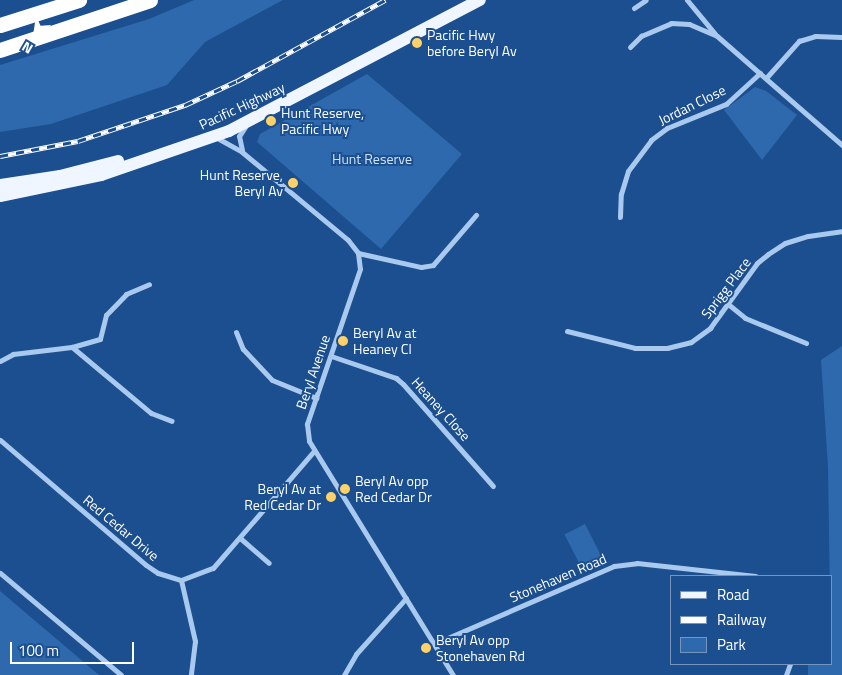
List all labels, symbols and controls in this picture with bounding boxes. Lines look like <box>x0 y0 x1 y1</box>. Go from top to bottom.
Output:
north arrow <box>10 10 60 60</box>
place label: Pacific Hwy before Beryl Av <box>427 27 517 59</box>
text: N <box>17 37 37 60</box>
marker: Pacific Hwy before Beryl Av <box>411 37 423 49</box>
street label: Pacific Highway <box>196 79 288 133</box>
street label: Jordan Close <box>656 81 728 129</box>
place label: Hunt Reserve, Pacific Hwy <box>281 105 364 138</box>
marker: Hunt Reserve, Pacific Hwy <box>265 115 277 127</box>
park label: Hunt Reserve <box>332 151 412 167</box>
place label: Hunt Reserve, Beryl Av <box>200 167 283 200</box>
marker: Hunt Reserve, Beryl Av <box>287 177 299 189</box>
street label: Sprigg Place <box>698 254 754 322</box>
place label: Beryl Av at Heaney Cl <box>353 325 416 358</box>
street label: Beryl Avenue <box>292 333 334 411</box>
marker: Beryl Av at Heaney Cl <box>337 335 349 347</box>
street label: Heaney Close <box>408 374 474 444</box>
place label: Beryl Av opp Red Cedar Dr <box>355 473 432 506</box>
place label: Beryl Av at Red Cedar Dr <box>244 481 321 514</box>
marker: Beryl Av opp Red Cedar Dr <box>339 483 351 495</box>
street label: Red Cedar Drive <box>80 491 162 565</box>
marker: Beryl Av at Red Cedar Dr <box>325 491 337 503</box>
street label: Stonehaven Road <box>507 550 609 606</box>
legend <box>670 575 832 665</box>
text: Road <box>717 583 749 606</box>
text: Railway <box>717 608 767 631</box>
scale bar <box>12 632 136 664</box>
place label: Beryl Av opp Stonehaven Rd <box>436 632 525 664</box>
text: Park <box>717 633 746 656</box>
text: 100 m <box>18 639 59 662</box>
marker: Beryl Av opp Stonehaven Rd <box>420 642 432 654</box>

